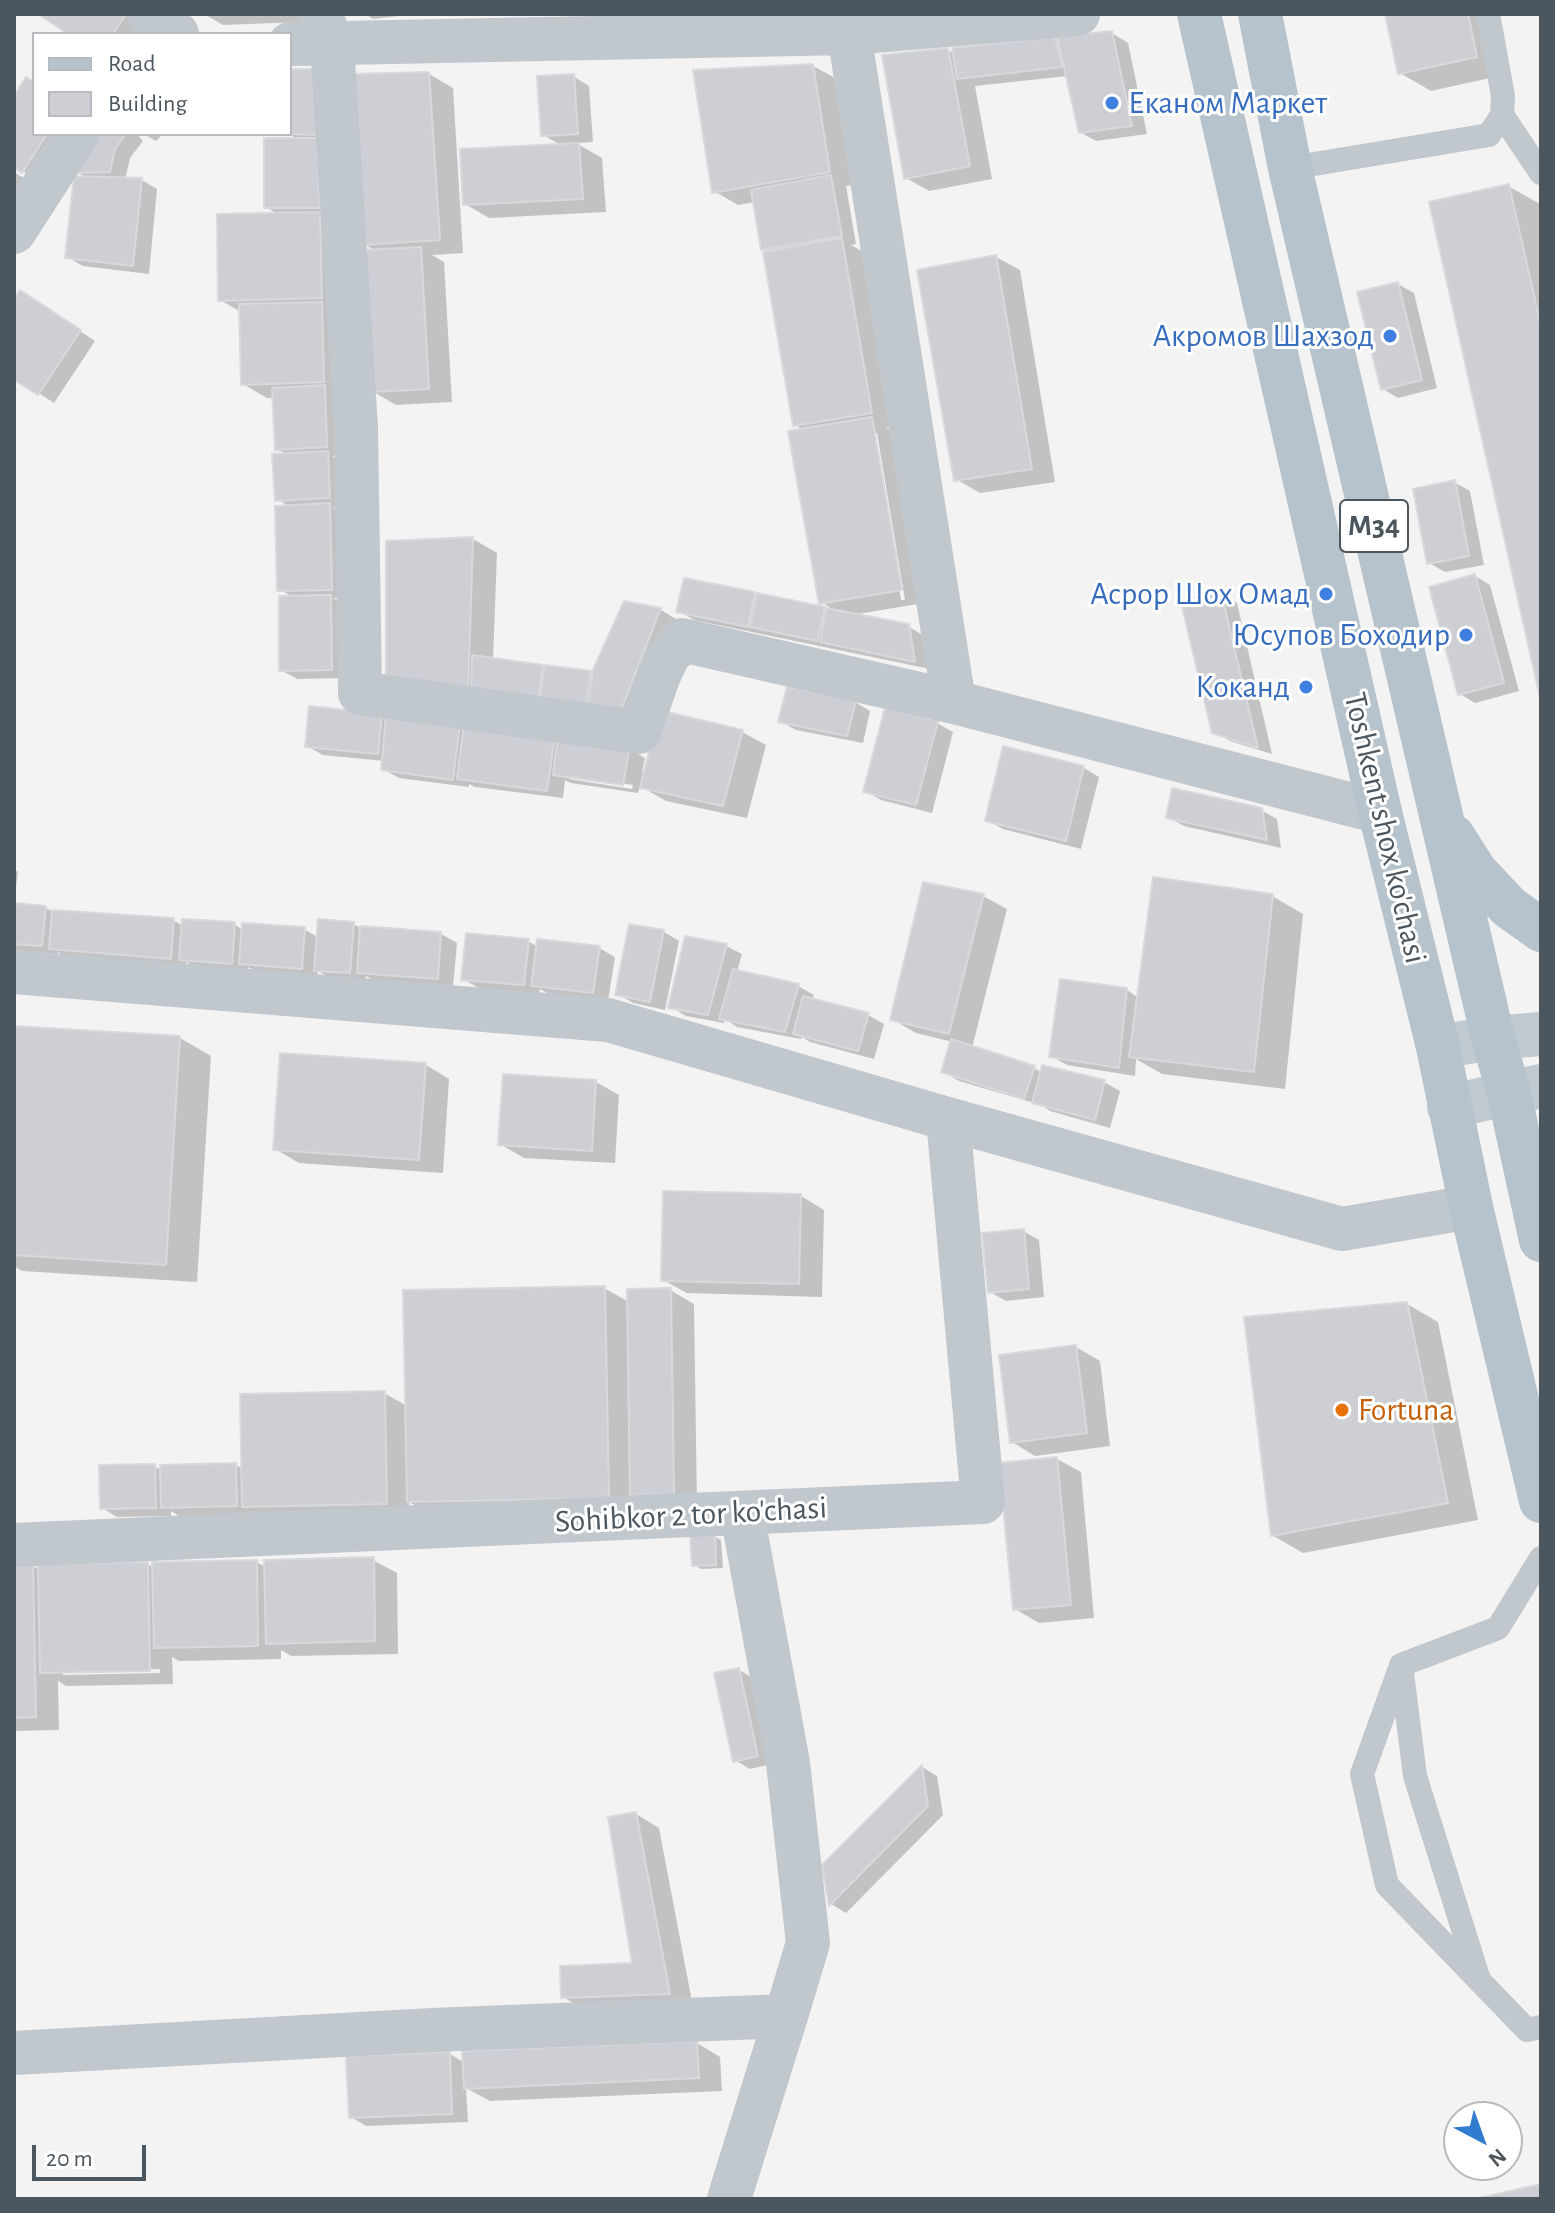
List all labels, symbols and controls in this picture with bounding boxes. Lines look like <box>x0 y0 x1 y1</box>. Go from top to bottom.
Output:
legend <box>32 32 292 136</box>
text: Road <box>108 52 156 76</box>
place label: Еканом Маркет <box>1128 84 1327 122</box>
text: Building <box>108 92 187 116</box>
marker: Еканом Маркет <box>1103 94 1121 112</box>
place label: Акромов Шахзод <box>1152 317 1374 355</box>
marker: Акромов Шахзод <box>1381 327 1399 345</box>
road number: M34 <box>1340 500 1408 552</box>
place label: Асрор Шох Омад <box>1090 575 1310 613</box>
marker: Асрор Шох Омад <box>1317 585 1335 603</box>
place label: Юсупов Боходир <box>1232 616 1450 654</box>
marker: Юсупов Боходир <box>1457 626 1475 644</box>
place label: Коканд <box>1195 668 1290 706</box>
marker: Коканд <box>1297 678 1315 696</box>
street label: Toshkent shox ko'chasi <box>1335 689 1435 967</box>
place label: Fortuna <box>1358 1391 1454 1429</box>
marker: Fortuna <box>1333 1401 1351 1419</box>
street label: Sohibkor 2 tor ko'chasi <box>554 1489 828 1541</box>
north arrow <box>1443 2101 1523 2181</box>
scale bar <box>36 2129 150 2179</box>
text: N <box>1484 2144 1510 2171</box>
text: 20 m <box>46 2147 93 2171</box>

